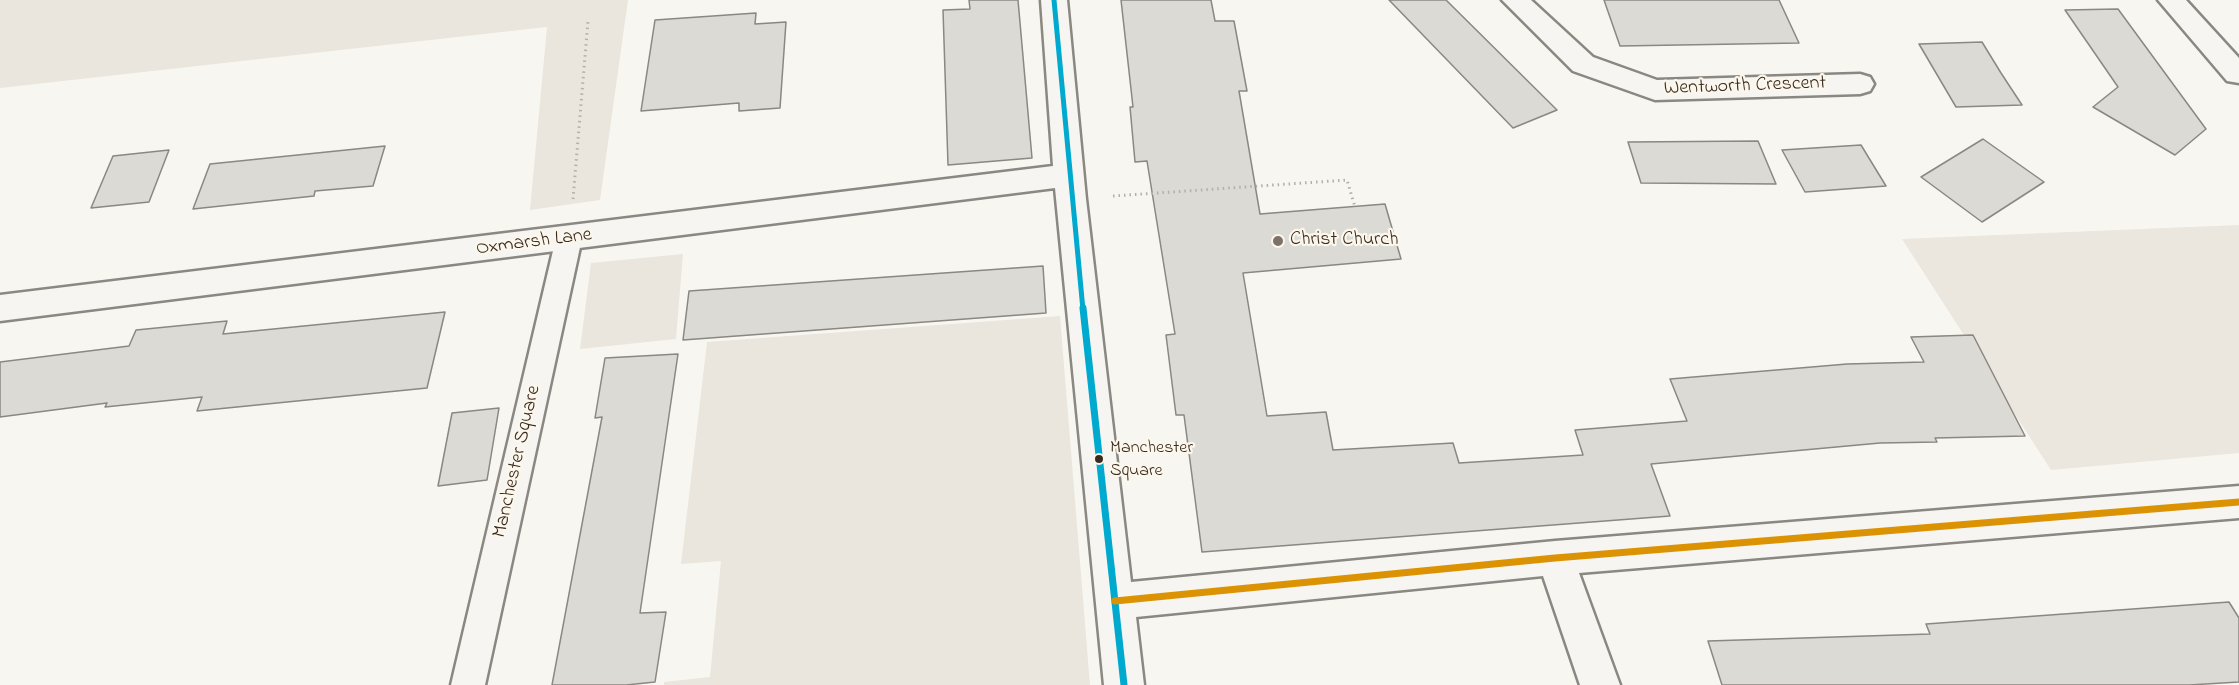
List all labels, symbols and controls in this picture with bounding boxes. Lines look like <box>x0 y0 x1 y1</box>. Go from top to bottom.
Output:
street label: Wentworth Crescent <box>1663 72 1827 102</box>
street label: Oxmarsh Lane <box>475 224 593 262</box>
place label: Christ Church <box>1290 229 1399 253</box>
marker: Christ Church <box>1271 234 1285 248</box>
street label: Manchester Square <box>489 383 547 541</box>
place label: Manchester Square <box>1110 438 1193 480</box>
marker: Manchester Square <box>1093 453 1105 465</box>

